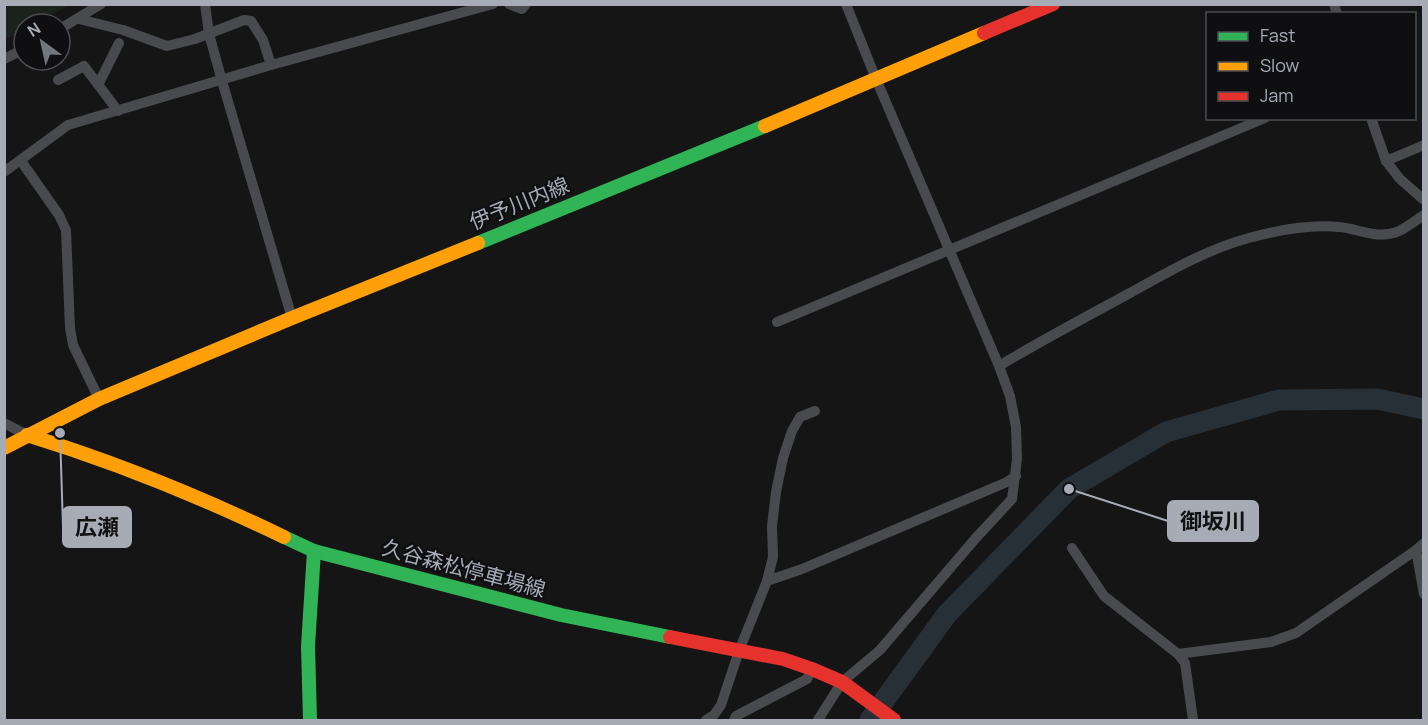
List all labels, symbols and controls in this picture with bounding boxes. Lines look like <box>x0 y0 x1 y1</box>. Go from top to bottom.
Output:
north arrow <box>12 12 72 72</box>
legend <box>1206 12 1416 120</box>
text: N <box>23 17 45 42</box>
text: Fast <box>1260 23 1295 47</box>
text: Slow <box>1260 53 1300 77</box>
text: Jam <box>1260 83 1294 107</box>
street label: 伊予川内線 <box>465 170 573 236</box>
callout: 御坂川 <box>1168 501 1258 541</box>
text: 御坂川 <box>1180 506 1246 536</box>
callout: 広瀬 <box>63 507 131 547</box>
text: 広瀬 <box>75 512 119 542</box>
street label: 久谷森松停車場線 <box>379 533 549 603</box>

